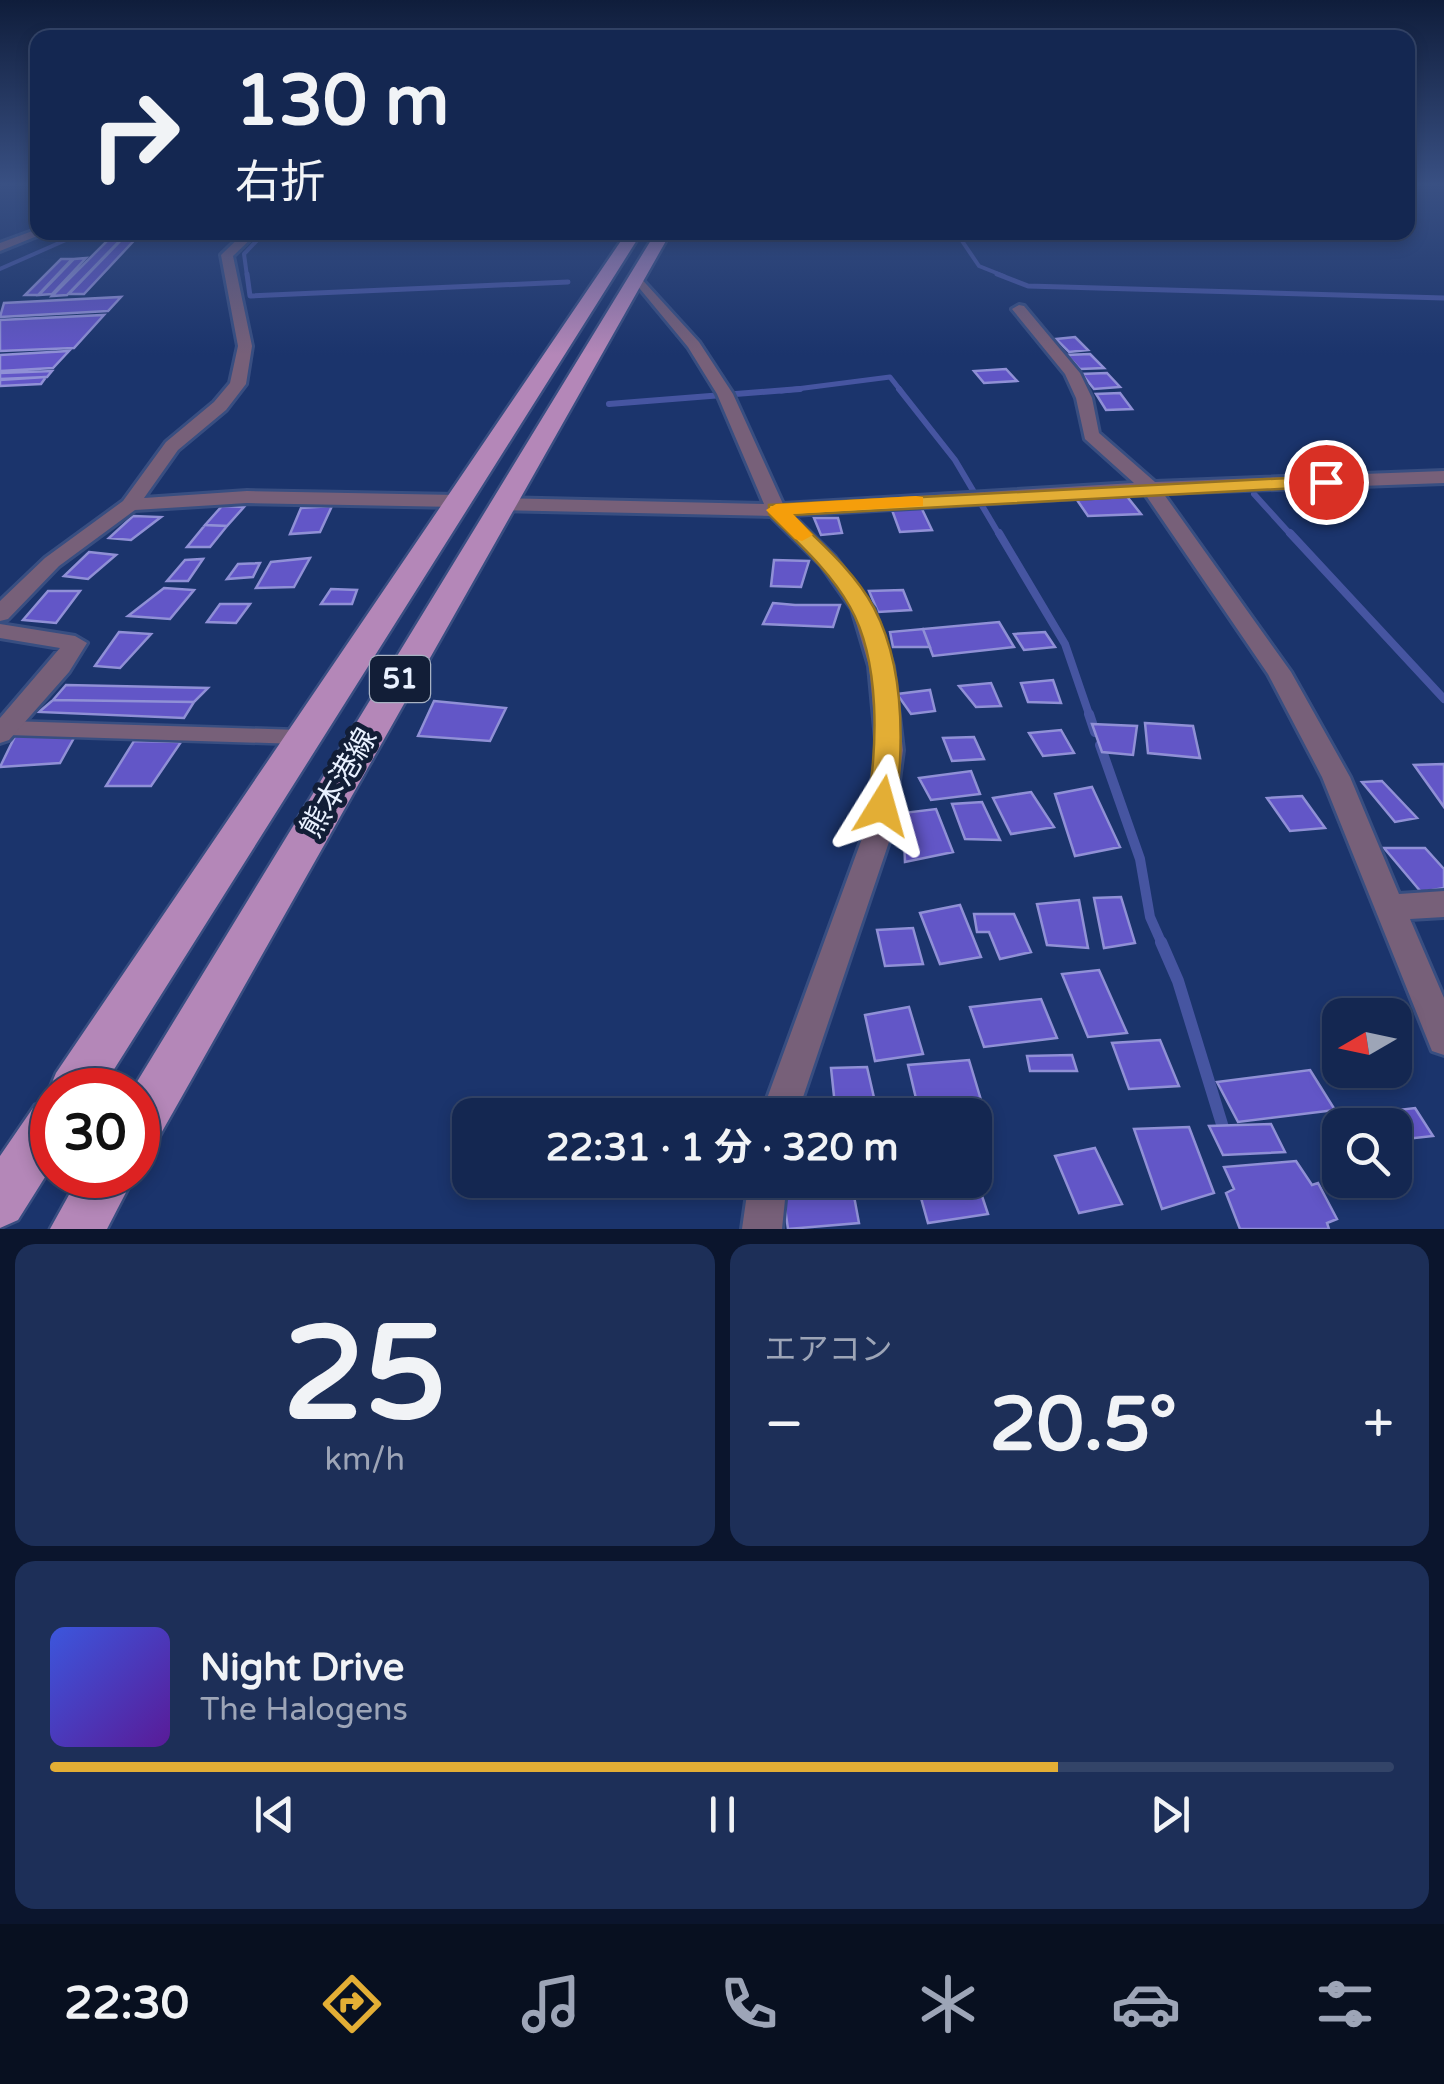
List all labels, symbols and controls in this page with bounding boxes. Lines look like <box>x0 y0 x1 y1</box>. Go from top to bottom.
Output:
text: 130 m <box>235 60 449 144</box>
icon: right <box>70 70 200 200</box>
text: 右折 <box>235 156 325 210</box>
pin <box>1284 440 1369 525</box>
icon: arrive <box>1299 455 1354 510</box>
road number: 51 <box>370 656 430 702</box>
street label: 熊本港線 <box>293 722 385 844</box>
position arrow <box>830 754 934 858</box>
north arrow <box>1322 998 1412 1088</box>
map controls <box>1322 998 1412 1198</box>
speed limit sign: 30 <box>30 1068 160 1198</box>
button: search <box>1322 1108 1412 1198</box>
text: 22:31 · 1 分 · 320 m <box>546 1125 898 1171</box>
text: 25 <box>283 1298 446 1454</box>
text: エアコン <box>765 1331 893 1369</box>
text: 20.5° <box>990 1380 1177 1470</box>
text: − <box>765 1392 804 1458</box>
text: + <box>1363 1392 1394 1458</box>
text: km/h <box>325 1441 405 1479</box>
text: Night Drive <box>200 1645 404 1691</box>
text: The Halogens <box>200 1691 408 1729</box>
icon: previous <box>247 1787 302 1842</box>
icon: pause <box>695 1787 750 1842</box>
icon: next <box>1143 1787 1198 1842</box>
icon: directions <box>317 1969 387 2039</box>
icon: music <box>516 1969 586 2039</box>
icon: phone <box>714 1969 784 2039</box>
icon: climate <box>913 1969 983 2039</box>
icon: car <box>1111 1969 1181 2039</box>
icon: filters <box>1310 1969 1380 2039</box>
text: 22:30 <box>64 1977 189 2031</box>

